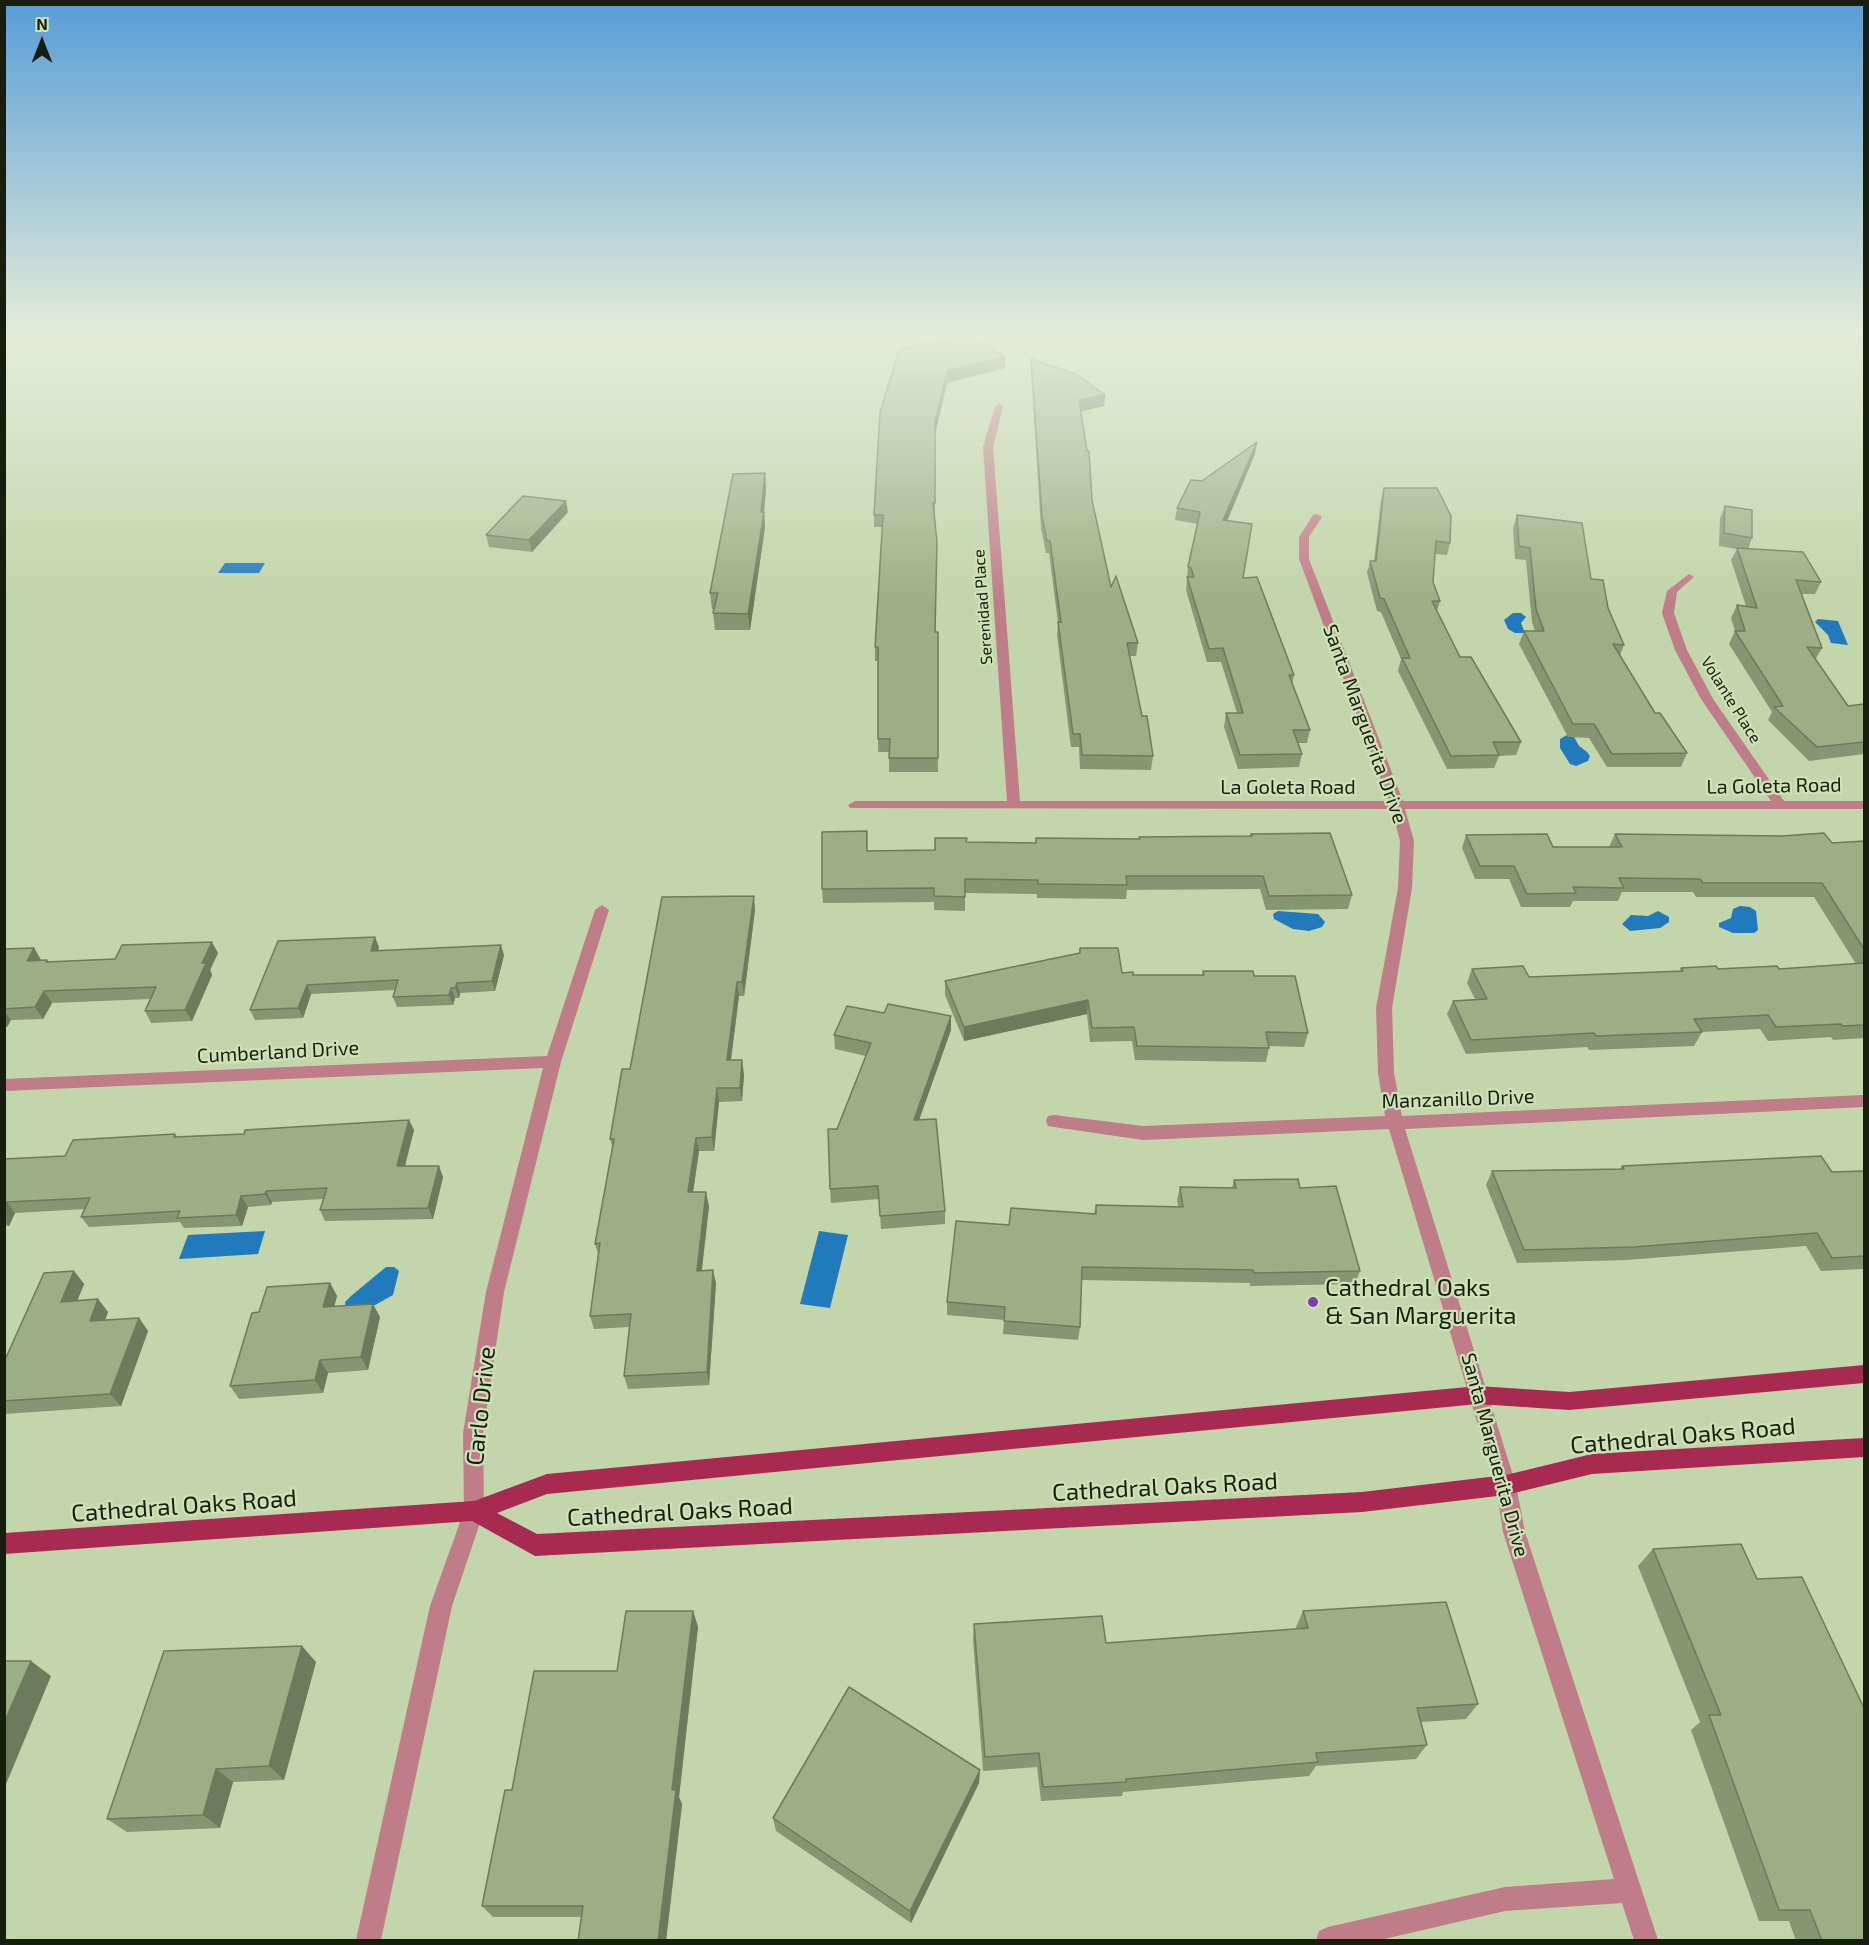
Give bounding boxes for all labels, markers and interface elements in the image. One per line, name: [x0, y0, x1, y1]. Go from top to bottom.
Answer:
north arrow: [12, 12, 72, 72]
text: N: [36, 14, 48, 33]
street label: Serenidad Place: [969, 549, 997, 665]
street label: Santa Marguerita Drive: [1318, 621, 1412, 827]
street label: Volante Place: [1697, 653, 1765, 747]
street label: La Goleta Road: [1706, 773, 1842, 799]
street label: La Goleta Road: [1220, 775, 1356, 799]
street label: Cumberland Drive: [196, 1036, 360, 1068]
street label: Manzanillo Drive: [1381, 1084, 1535, 1114]
place label: Cathedral Oaks & San Marguerita: [1325, 1274, 1516, 1330]
marker: Cathedral Oaks & San Marguerita: [1306, 1295, 1320, 1309]
street label: Carlo Drive: [460, 1345, 502, 1467]
street label: Santa Marguerita Drive: [1456, 1350, 1534, 1560]
street label: Cathedral Oaks Road: [1569, 1412, 1797, 1460]
street label: Cathedral Oaks Road: [1051, 1467, 1279, 1507]
street label: Cathedral Oaks Road: [70, 1484, 298, 1528]
street label: Cathedral Oaks Road: [566, 1492, 794, 1532]

